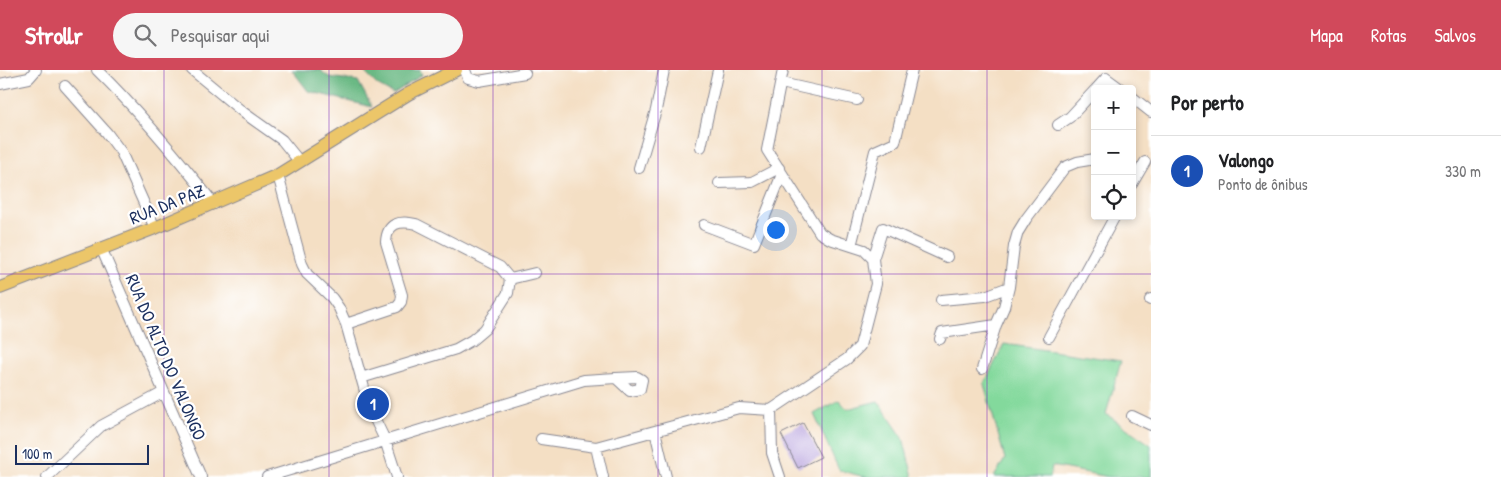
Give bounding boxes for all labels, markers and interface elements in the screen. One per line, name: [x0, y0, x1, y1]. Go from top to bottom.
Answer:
search box: [113, 13, 463, 58]
text: Strollr: [25, 19, 83, 51]
icon: search: [131, 21, 159, 49]
text: Pesquisar aqui: [171, 22, 270, 48]
text: Mapa: [1310, 23, 1343, 48]
text: Rotas: [1371, 23, 1407, 48]
text: Salvos: [1435, 23, 1476, 48]
map controls: [1091, 85, 1136, 220]
button: +: [1091, 85, 1136, 130]
text: Por perto: [1171, 88, 1244, 117]
button: −: [1091, 130, 1136, 175]
text: Valongo: [1218, 147, 1274, 173]
text: 1: [1184, 160, 1190, 182]
text: 330 m: [1445, 160, 1481, 182]
text: Ponto de ônibus: [1218, 173, 1308, 195]
button: locate: [1091, 175, 1136, 220]
street label: RUA DA PAZ: [126, 178, 208, 230]
your location: [763, 217, 789, 243]
street label: RUA DO ALTO DO VALONGO: [120, 270, 212, 444]
pin: 1: [357, 385, 389, 423]
scale bar: [15, 442, 149, 465]
text: 100 m: [22, 444, 52, 463]

